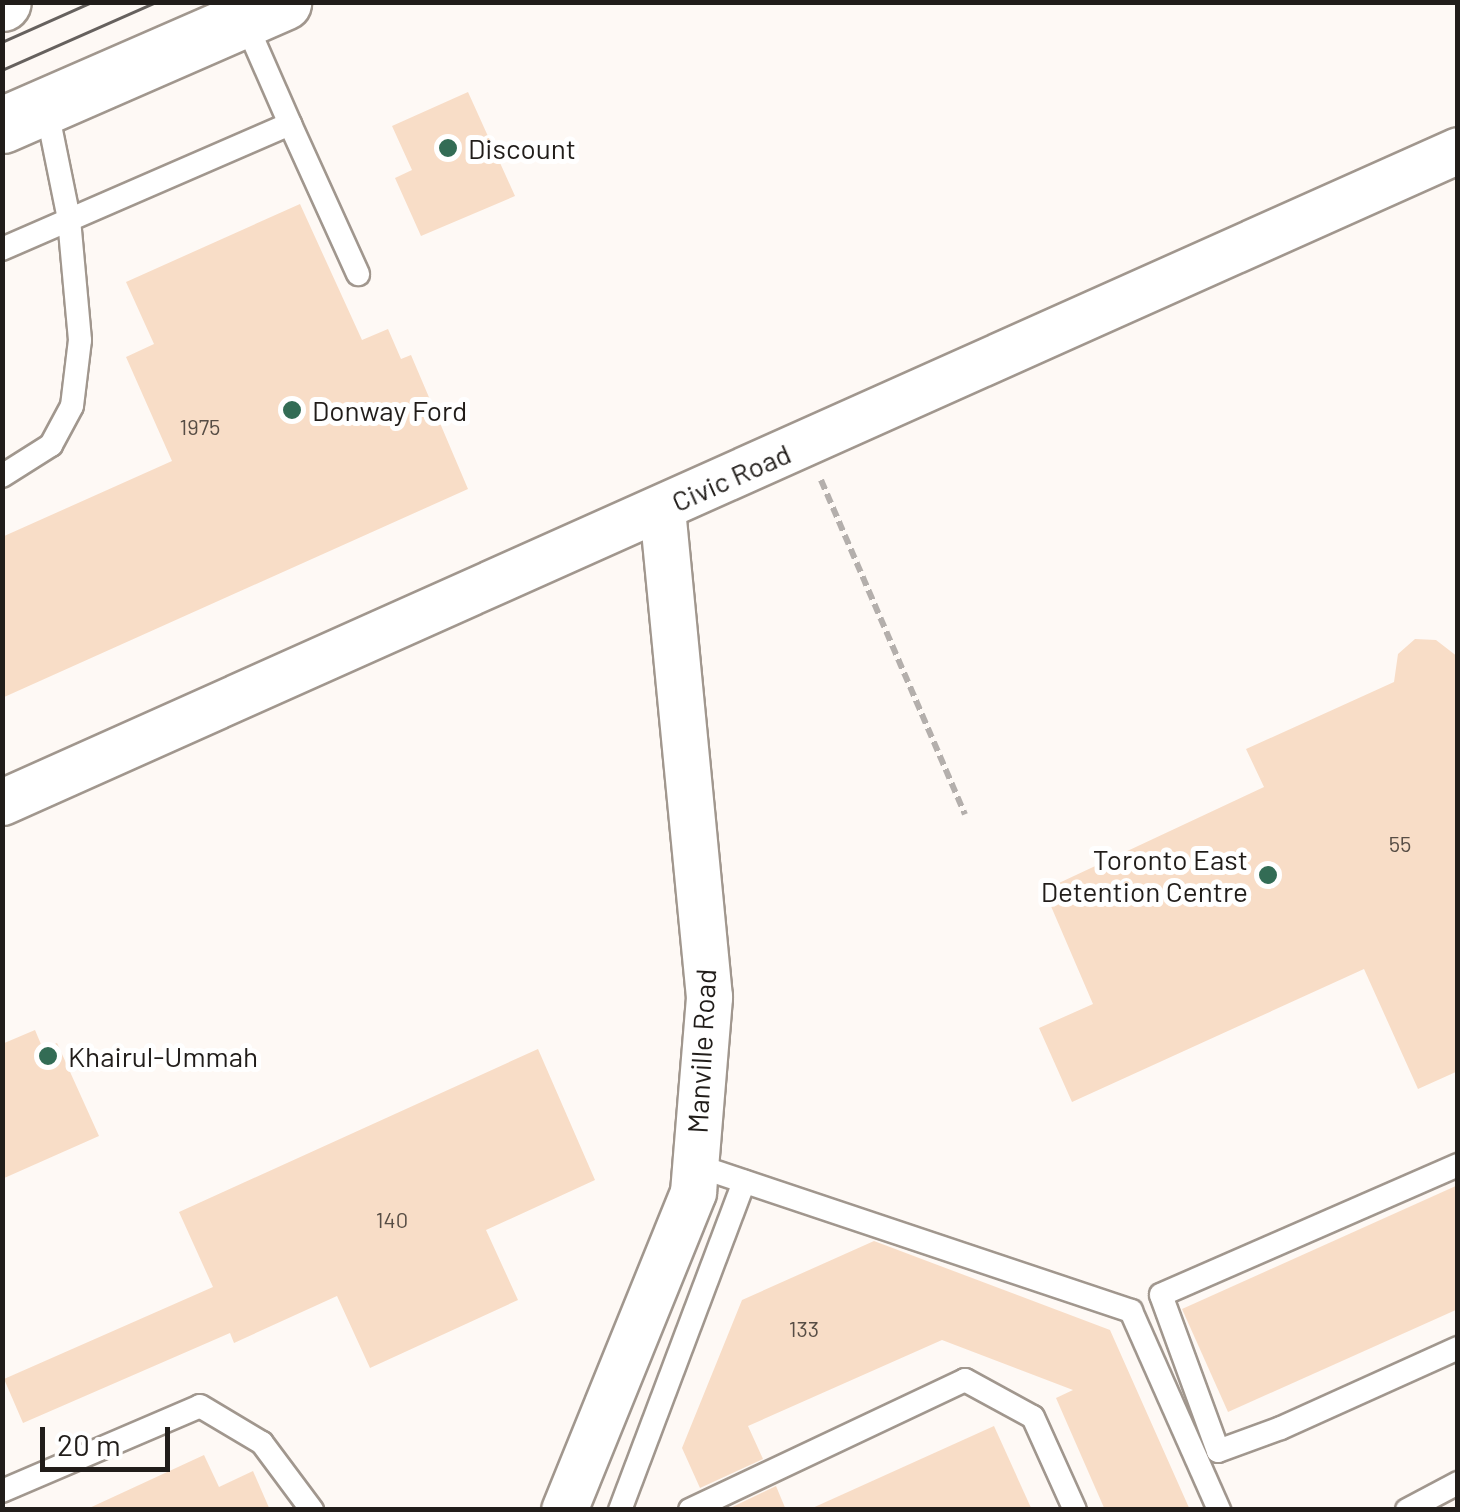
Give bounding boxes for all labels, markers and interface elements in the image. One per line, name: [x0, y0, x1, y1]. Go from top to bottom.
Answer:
place label: Discount: [468, 131, 576, 165]
marker: Discount: [437, 137, 459, 159]
place label: Donway Ford: [312, 393, 467, 427]
marker: Donway Ford: [281, 399, 303, 421]
house number: 1975: [180, 414, 220, 440]
street label: Civic Road: [666, 436, 796, 518]
house number: 55: [1389, 831, 1411, 857]
place label: Toronto East Detention Centre: [1041, 842, 1248, 908]
marker: Toronto East Detention Centre: [1257, 864, 1279, 886]
street label: Manville Road: [680, 968, 722, 1134]
place label: Khairul-Ummah: [68, 1039, 258, 1073]
marker: Khairul-Ummah: [37, 1045, 59, 1067]
house number: 140: [376, 1207, 408, 1233]
house number: 133: [789, 1316, 819, 1342]
scale bar: [45, 1407, 175, 1469]
text: 20 m: [57, 1426, 121, 1462]

